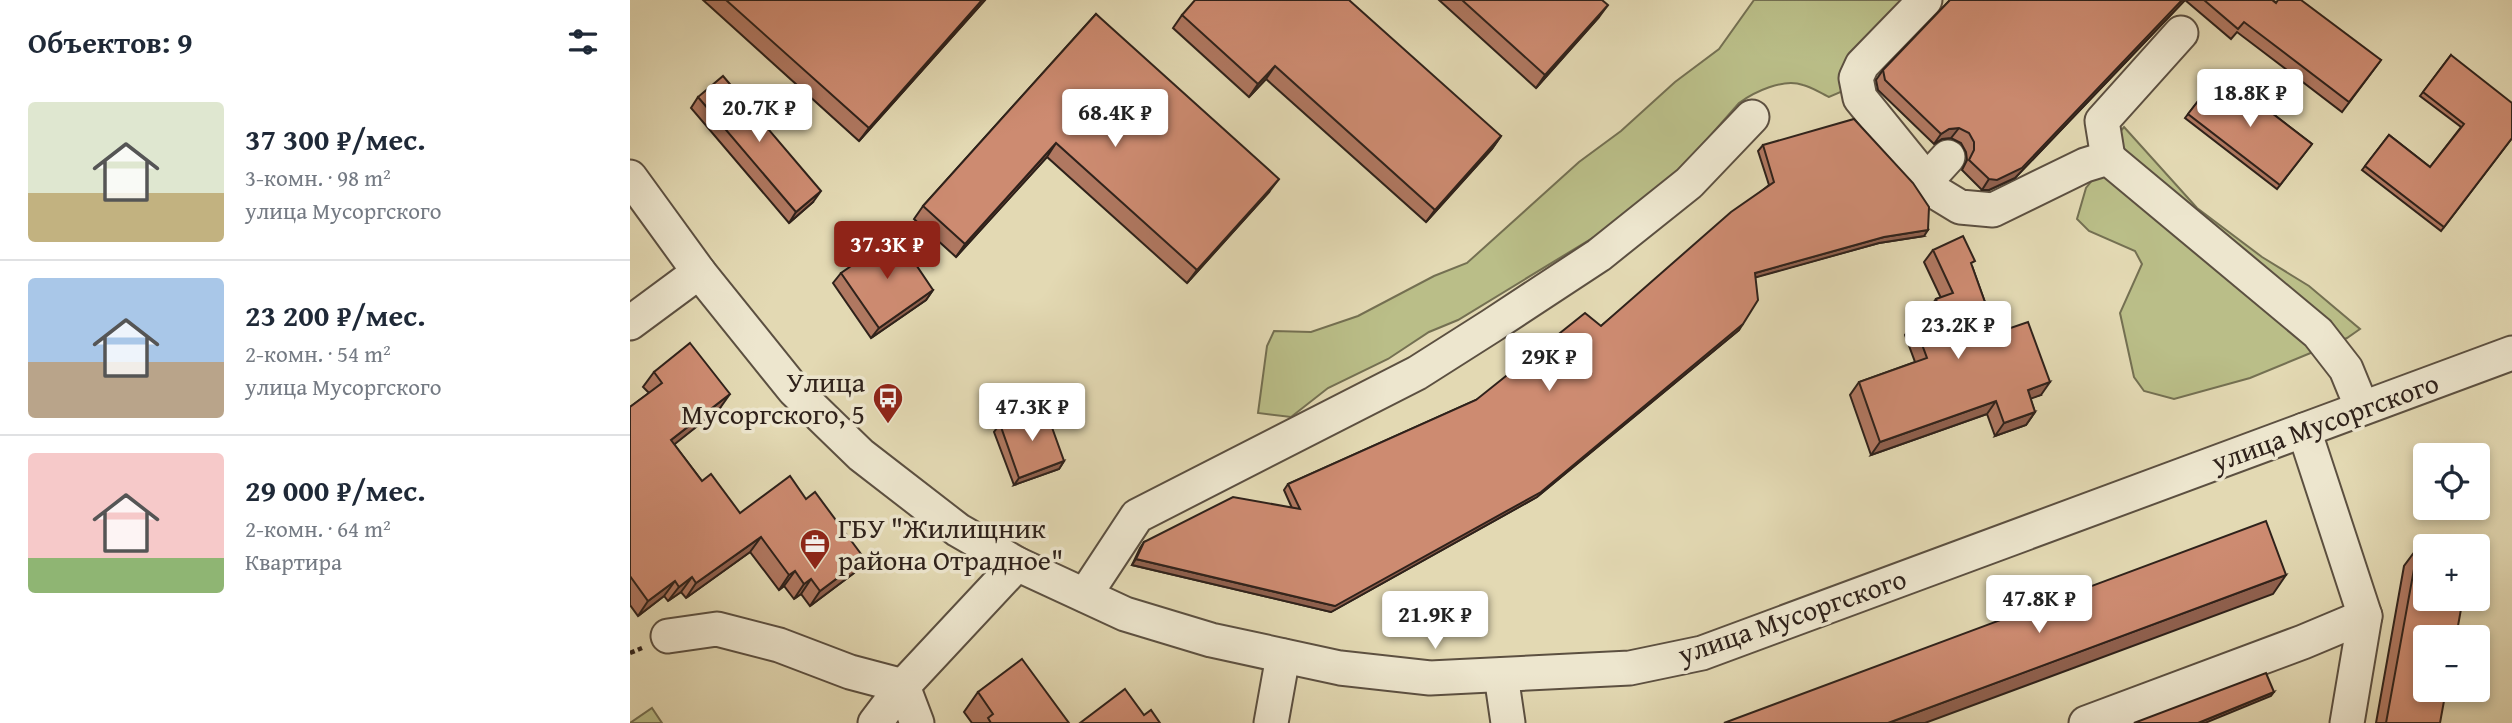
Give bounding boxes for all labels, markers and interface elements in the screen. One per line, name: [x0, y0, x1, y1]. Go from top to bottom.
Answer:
text: Объектов: 9: [28, 20, 192, 64]
icon: filters: [564, 23, 602, 61]
pin: 18.8K ₽: [2185, 69, 2315, 129]
text: 18.8K ₽: [2213, 75, 2287, 108]
pin: 20.7K ₽: [694, 85, 824, 144]
text: 20.7K ₽: [722, 90, 796, 123]
pin: 68.4K ₽: [1050, 90, 1180, 149]
text: 68.4K ₽: [1078, 95, 1152, 128]
text: 37 300 ₽/мес.: [245, 117, 426, 161]
icon: home: [84, 130, 168, 214]
text: 3-комн. · 98 m²: [245, 161, 391, 194]
text: улица Мусоргского: [245, 194, 441, 227]
pin: 37.3K ₽: [822, 222, 952, 281]
text: 37.3K ₽: [850, 227, 924, 260]
text: 23 200 ₽/мес.: [245, 293, 426, 337]
pin: 23.2K ₽: [1893, 302, 2023, 361]
icon: home: [84, 306, 168, 390]
text: 23.2K ₽: [1921, 307, 1995, 340]
pin: 29K ₽: [1500, 334, 1598, 393]
text: 2-комн. · 54 m²: [245, 337, 391, 370]
text: 29K ₽: [1521, 339, 1577, 372]
place label: Улица Мусоргского, 5: [681, 361, 866, 434]
street label: улица Мусоргского: [2205, 361, 2444, 482]
text: улица Мусоргского: [245, 370, 441, 403]
bus stop icon: Улица Мусоргского, 5: [871, 381, 905, 425]
pin: 47.3K ₽: [967, 384, 1097, 443]
text: 47.3K ₽: [995, 389, 1069, 422]
map controls: [2413, 443, 2490, 702]
button: locate: [2413, 443, 2490, 520]
text: 29 000 ₽/мес.: [245, 468, 426, 512]
icon: home: [84, 481, 168, 565]
place label: ГБУ "Жилищник района Отрадное": [838, 507, 1063, 580]
text: 2-комн. · 64 m²: [245, 512, 391, 545]
office icon: ГБУ "Жилищник района Отрадное": [798, 527, 832, 571]
button: +: [2413, 534, 2490, 611]
text: Квартира: [245, 545, 342, 578]
street label: улица Мусоргского: [1671, 557, 1912, 674]
pin: 47.8K ₽: [1974, 576, 2104, 635]
text: 47.8K ₽: [2002, 581, 2076, 614]
pin: 21.9K ₽: [1370, 592, 1500, 651]
text: 21.9K ₽: [1398, 597, 1472, 630]
button: −: [2413, 625, 2490, 702]

